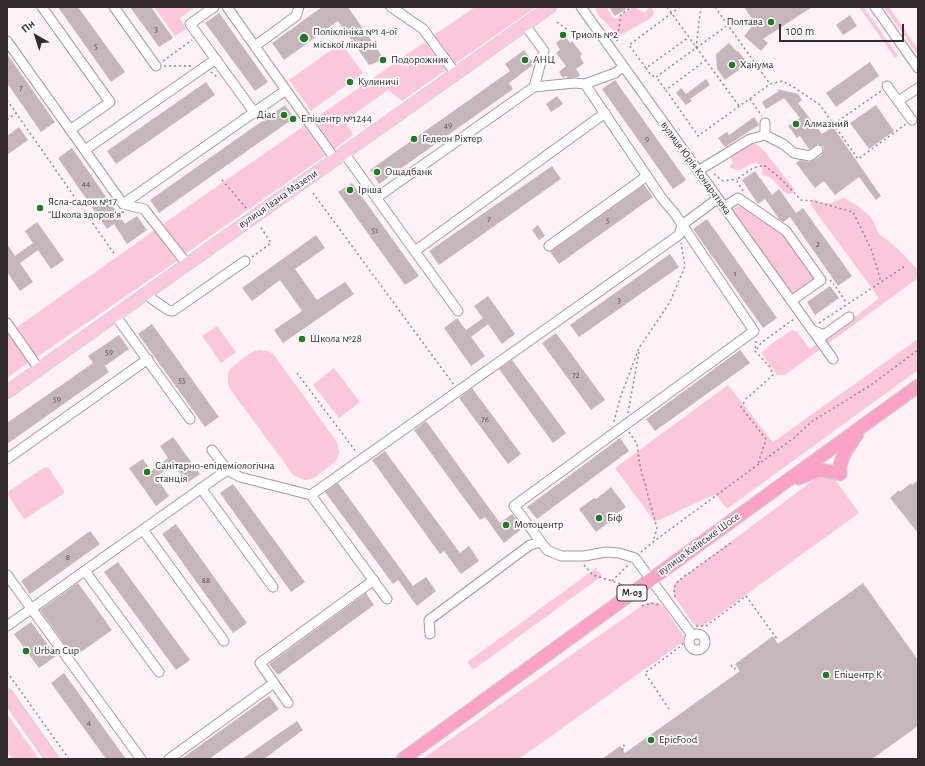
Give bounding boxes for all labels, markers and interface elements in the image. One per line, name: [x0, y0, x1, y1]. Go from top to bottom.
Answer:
place label: Полтава: [727, 15, 763, 29]
north arrow: [16, 16, 56, 56]
scale bar: [781, 16, 906, 42]
marker: Полтава: [766, 17, 776, 27]
text: Пн: [19, 18, 37, 35]
house number: 3: [154, 24, 158, 34]
place label: Поліклініка №1 4-ої міської лікарні: [313, 25, 397, 51]
text: 100 m: [786, 25, 814, 37]
place label: Триоль №2: [571, 28, 618, 42]
marker: Триоль №2: [558, 30, 568, 40]
marker: Поліклініка №1 4-ої міської лікарні: [298, 32, 310, 44]
house number: 5: [94, 41, 98, 51]
place label: Подорожник: [391, 53, 449, 67]
place label: АНЦ: [533, 53, 555, 67]
marker: Подорожник: [378, 55, 388, 65]
marker: АНЦ: [520, 55, 530, 65]
place label: Ханума: [740, 58, 774, 72]
marker: Ханума: [727, 60, 737, 70]
place label: Кулиничі: [358, 75, 399, 89]
marker: Кулиничі: [345, 77, 355, 87]
house number: 7: [19, 83, 23, 93]
place label: Діас: [257, 108, 276, 122]
marker: Діас: [279, 110, 289, 120]
place label: Епіцентр №1244: [301, 112, 372, 126]
marker: Епіцентр №1244: [288, 114, 298, 124]
place label: Алмазний: [804, 117, 849, 131]
street label: вулиця Юрія Кондратюка: [658, 119, 734, 217]
marker: Алмазний: [791, 119, 801, 129]
house number: 49: [444, 120, 452, 130]
place label: Гедеон Ріхтер: [422, 132, 482, 146]
marker: Гедеон Ріхтер: [409, 134, 419, 144]
house number: 9: [645, 134, 649, 144]
place label: Ощадбанк: [385, 165, 432, 179]
street label: вулиця Івана Мазепи: [236, 167, 320, 231]
marker: Ощадбанк: [372, 167, 382, 177]
house number: 44: [82, 178, 90, 188]
place label: Іріша: [358, 183, 382, 197]
marker: Іріша: [345, 185, 355, 195]
place label: Ясла-садок №17 "Школа здоров'я": [48, 195, 124, 221]
marker: Ясла-садок №17 "Школа здоров'я": [35, 203, 45, 213]
house number: 7: [487, 214, 491, 224]
house number: 5: [606, 215, 610, 225]
house number: 51: [372, 225, 378, 235]
house number: 2: [816, 239, 820, 249]
house number: 1: [733, 268, 737, 278]
house number: 3: [617, 295, 621, 305]
place label: Школа №28: [310, 332, 362, 346]
marker: Школа №28: [297, 334, 307, 344]
house number: 59: [105, 347, 113, 357]
house number: 72: [572, 370, 580, 380]
house number: 55: [178, 375, 186, 385]
house number: 59: [53, 394, 61, 404]
house number: 76: [481, 414, 489, 424]
place label: Санітарно-епідеміологічна станція: [155, 459, 275, 485]
marker: Санітарно-епідеміологічна станція: [142, 467, 152, 477]
street label: вулиця Київське Шосе: [655, 510, 743, 578]
place label: Біф: [607, 511, 622, 525]
marker: Біф: [594, 513, 604, 523]
place label: Мотоцентр: [514, 518, 563, 532]
marker: Мотоцентр: [501, 520, 511, 530]
house number: 8: [66, 552, 70, 562]
house number: 88: [202, 575, 210, 585]
road number: М-03: [617, 585, 647, 601]
place label: Urban Cup: [34, 644, 79, 658]
marker: Urban Cup: [21, 646, 31, 656]
place label: Епіцентр К: [834, 668, 882, 682]
marker: Епіцентр К: [821, 670, 831, 680]
house number: 4: [87, 717, 91, 727]
place label: EpicFood: [659, 733, 697, 747]
marker: EpicFood: [646, 735, 656, 745]

